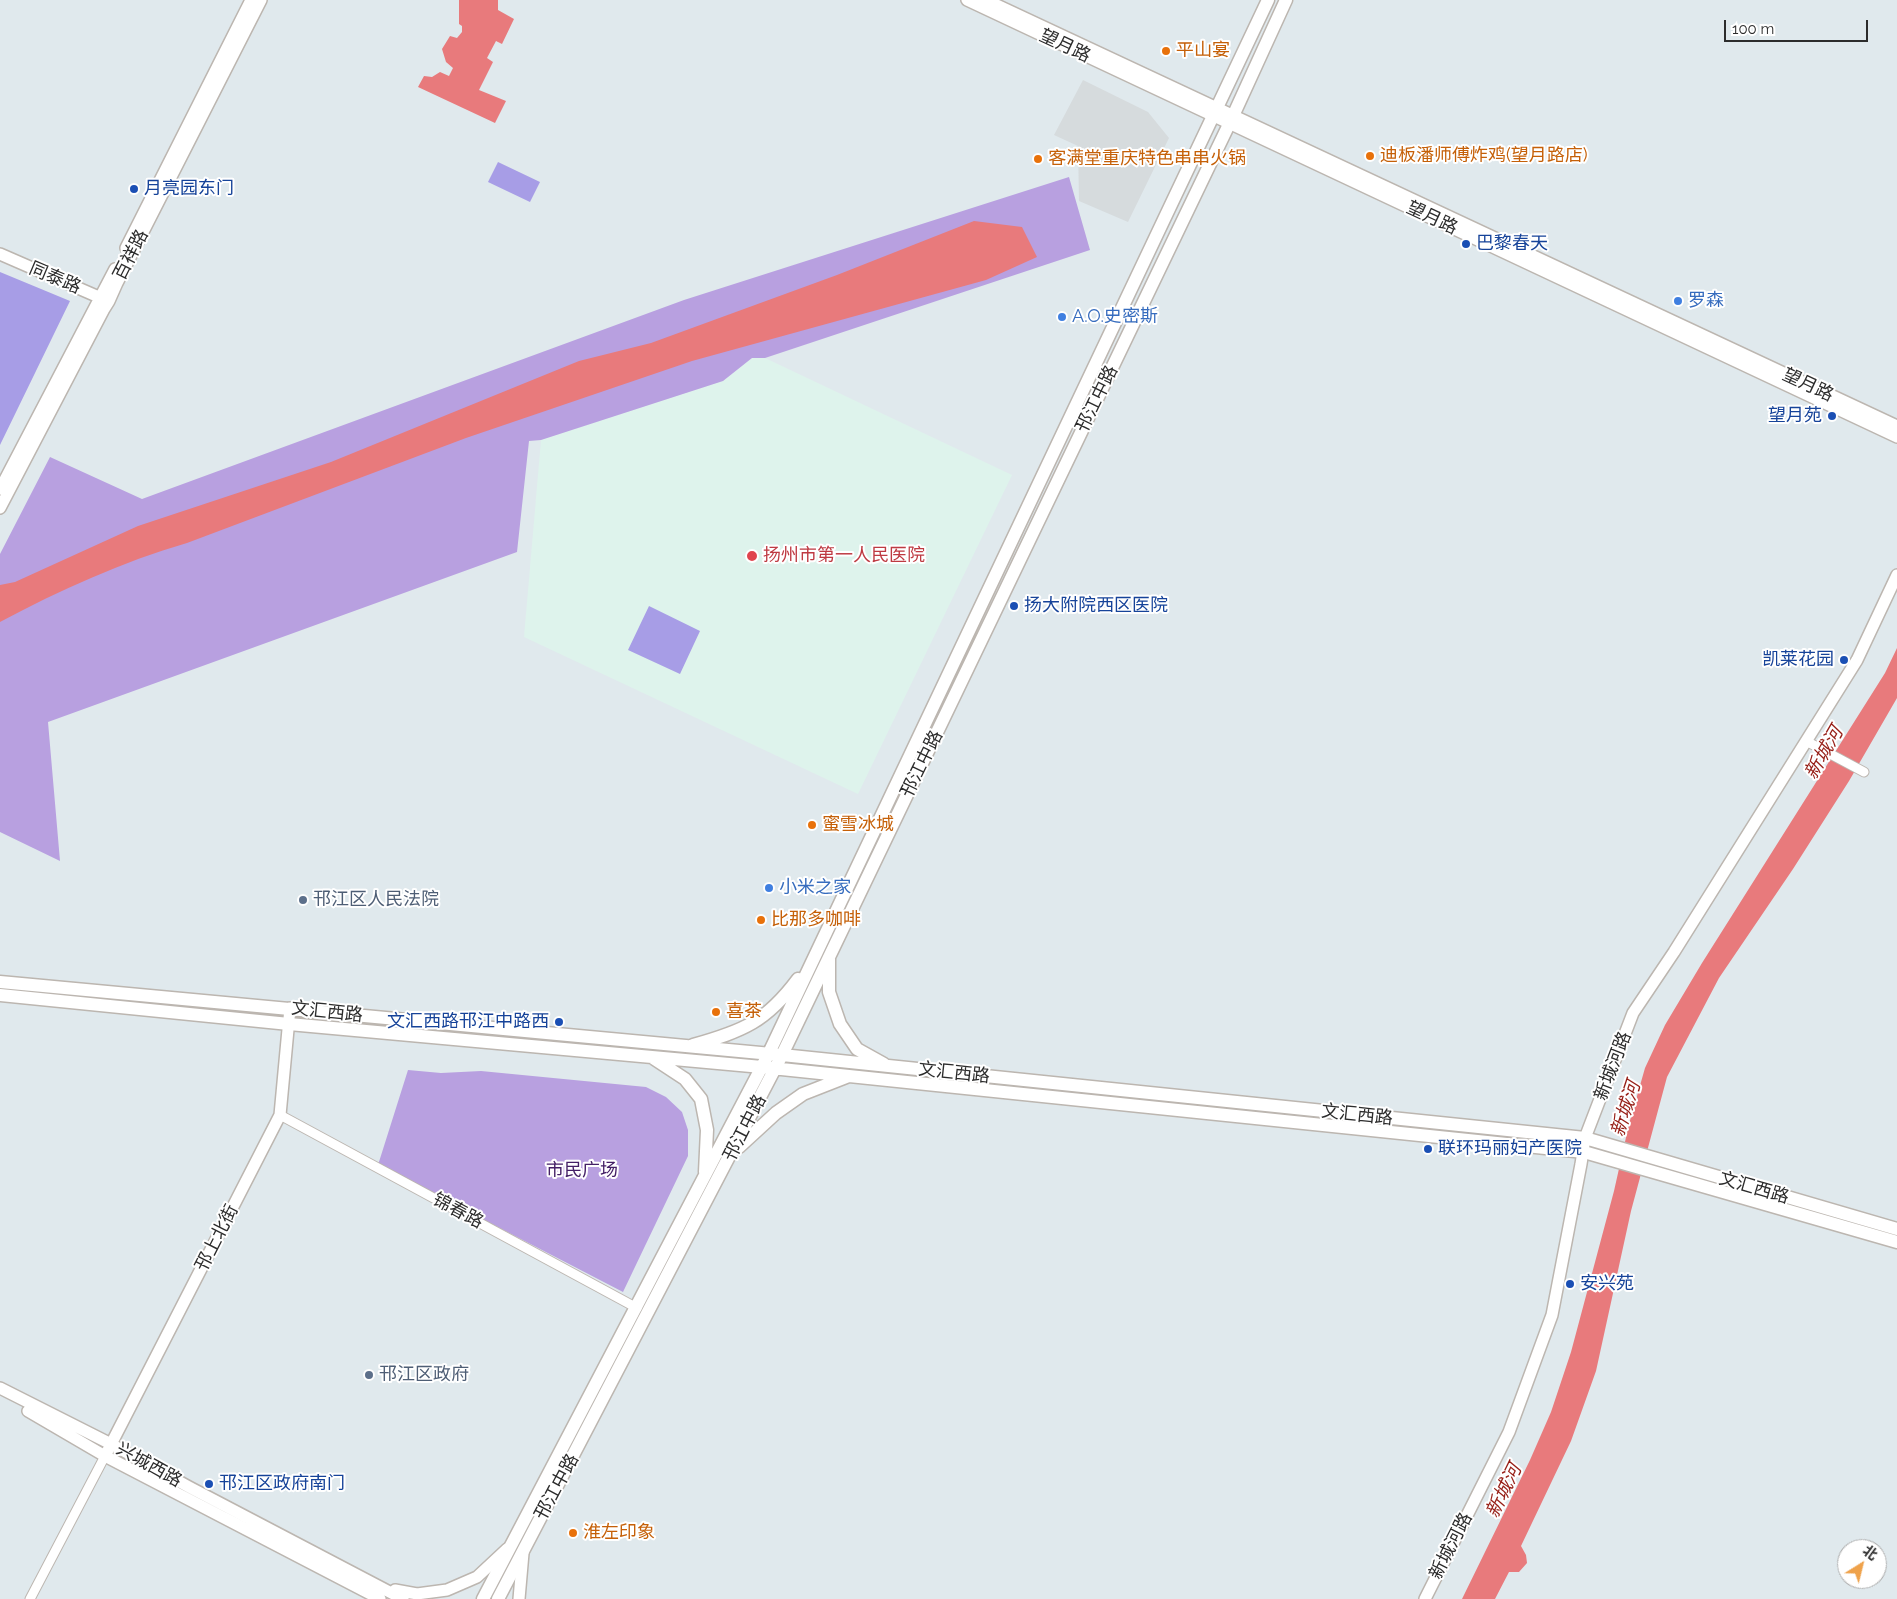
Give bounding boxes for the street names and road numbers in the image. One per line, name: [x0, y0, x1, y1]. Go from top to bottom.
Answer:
street label: 望月路: [1036, 25, 1094, 67]
street label: 望月路: [1403, 197, 1461, 239]
street label: 百祥路: [109, 226, 153, 284]
street label: 同泰路: [26, 258, 84, 298]
street label: 邗江中路: [1072, 362, 1122, 436]
street label: 望月路: [1779, 364, 1837, 406]
street label: 邗江中路: [897, 727, 947, 801]
street label: 文汇西路: [290, 997, 364, 1027]
street label: 新城河路: [1590, 1029, 1636, 1103]
street label: 文汇西路: [917, 1058, 991, 1088]
street label: 邗江中路: [719, 1091, 771, 1165]
street label: 文汇西路: [1320, 1100, 1394, 1130]
street label: 文汇西路: [1716, 1168, 1792, 1208]
street label: 锦春路: [429, 1189, 487, 1233]
street label: 邗上北街: [191, 1201, 243, 1275]
street label: 兴城西路: [112, 1438, 186, 1492]
street label: 邗江中路: [531, 1450, 583, 1524]
street label: 新城河路: [1425, 1509, 1477, 1583]

